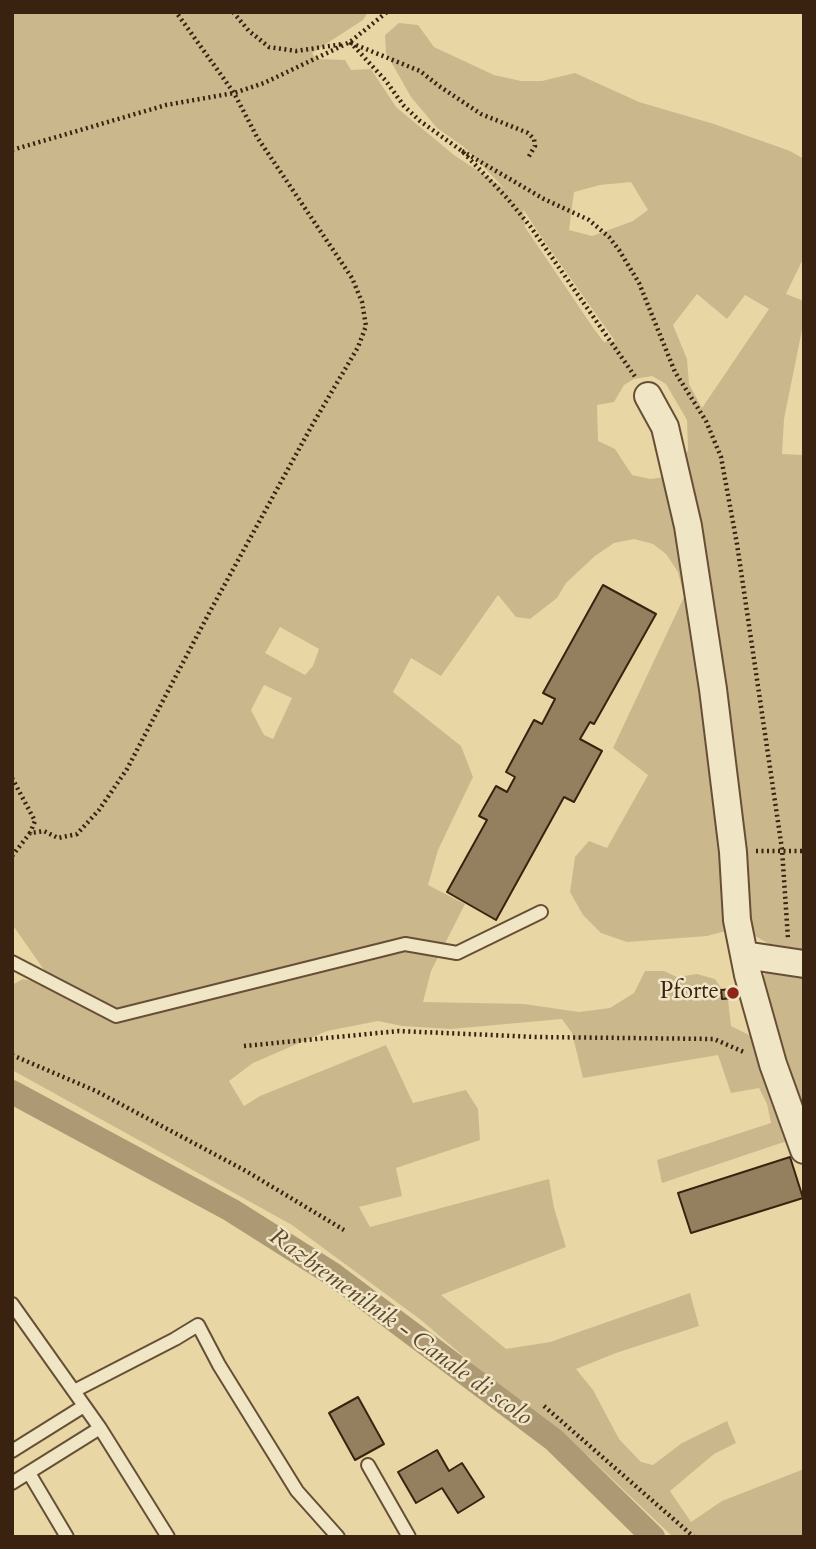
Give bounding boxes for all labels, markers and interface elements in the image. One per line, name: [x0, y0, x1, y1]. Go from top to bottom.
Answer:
place label: Pforte: [660, 979, 719, 1007]
marker: Pforte: [725, 985, 741, 1001]
water label: Razbremenilnik - Canale di scolo: [263, 1223, 537, 1433]

